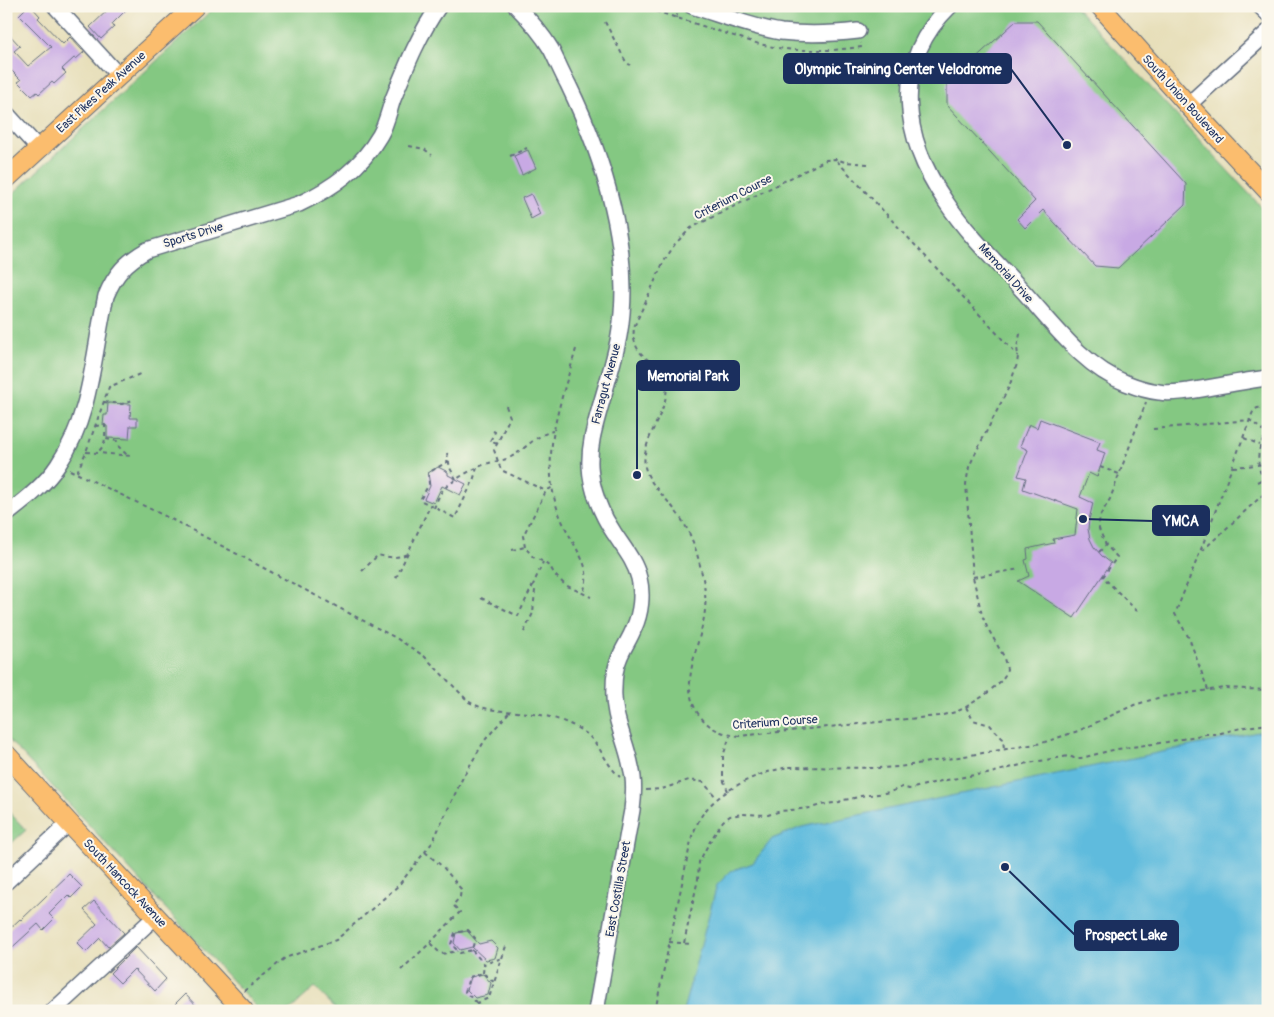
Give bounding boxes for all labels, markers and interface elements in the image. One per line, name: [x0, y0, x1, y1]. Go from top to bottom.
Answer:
street label: East Pikes Peak Avenue: [54, 48, 149, 136]
street label: South Union Boulevard: [1139, 52, 1226, 147]
callout: Olympic Training Center Velodrome: [784, 54, 1011, 83]
text: Olympic Training Center Velodrome: [794, 61, 1003, 78]
street label: Criterium Course: [692, 171, 775, 224]
street label: Sports Drive: [161, 219, 225, 252]
street label: Memorial Drive: [975, 241, 1036, 306]
street label: Farragut Avenue: [589, 342, 624, 426]
callout: Memorial Park: [637, 361, 739, 390]
text: Memorial Park: [647, 368, 729, 385]
callout: YMCA: [1153, 506, 1209, 535]
text: YMCA: [1162, 513, 1199, 530]
street label: Criterium Course: [732, 712, 818, 733]
street label: South Hancock Avenue: [80, 836, 169, 931]
street label: East Costilla Street: [603, 840, 634, 938]
callout: Prospect Lake: [1075, 921, 1178, 950]
text: Prospect Lake: [1085, 927, 1168, 944]

